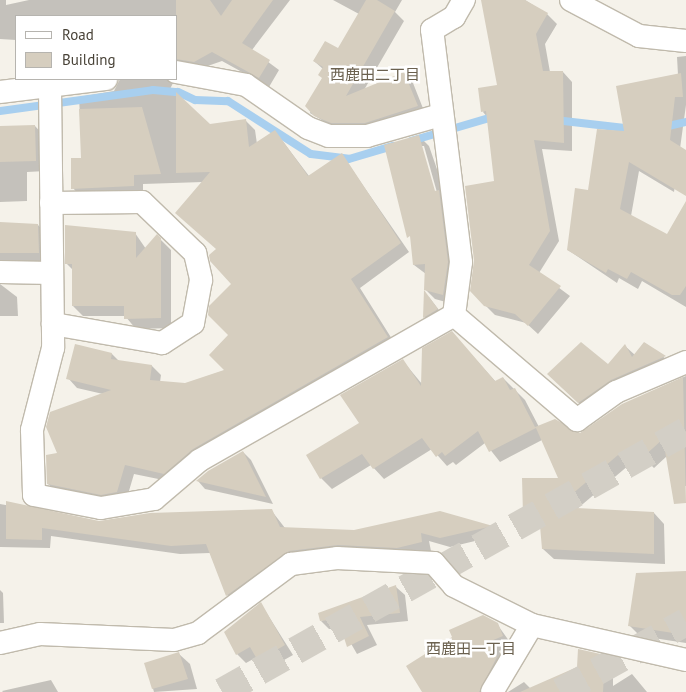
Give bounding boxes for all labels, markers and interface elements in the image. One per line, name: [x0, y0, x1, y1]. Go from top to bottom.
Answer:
legend: [15, 15, 178, 80]
text: Road: [62, 25, 94, 44]
text: Building: [62, 50, 116, 69]
district label: 西鹿田二丁目: [330, 66, 420, 84]
district label: 西鹿田一丁目: [426, 640, 516, 658]

